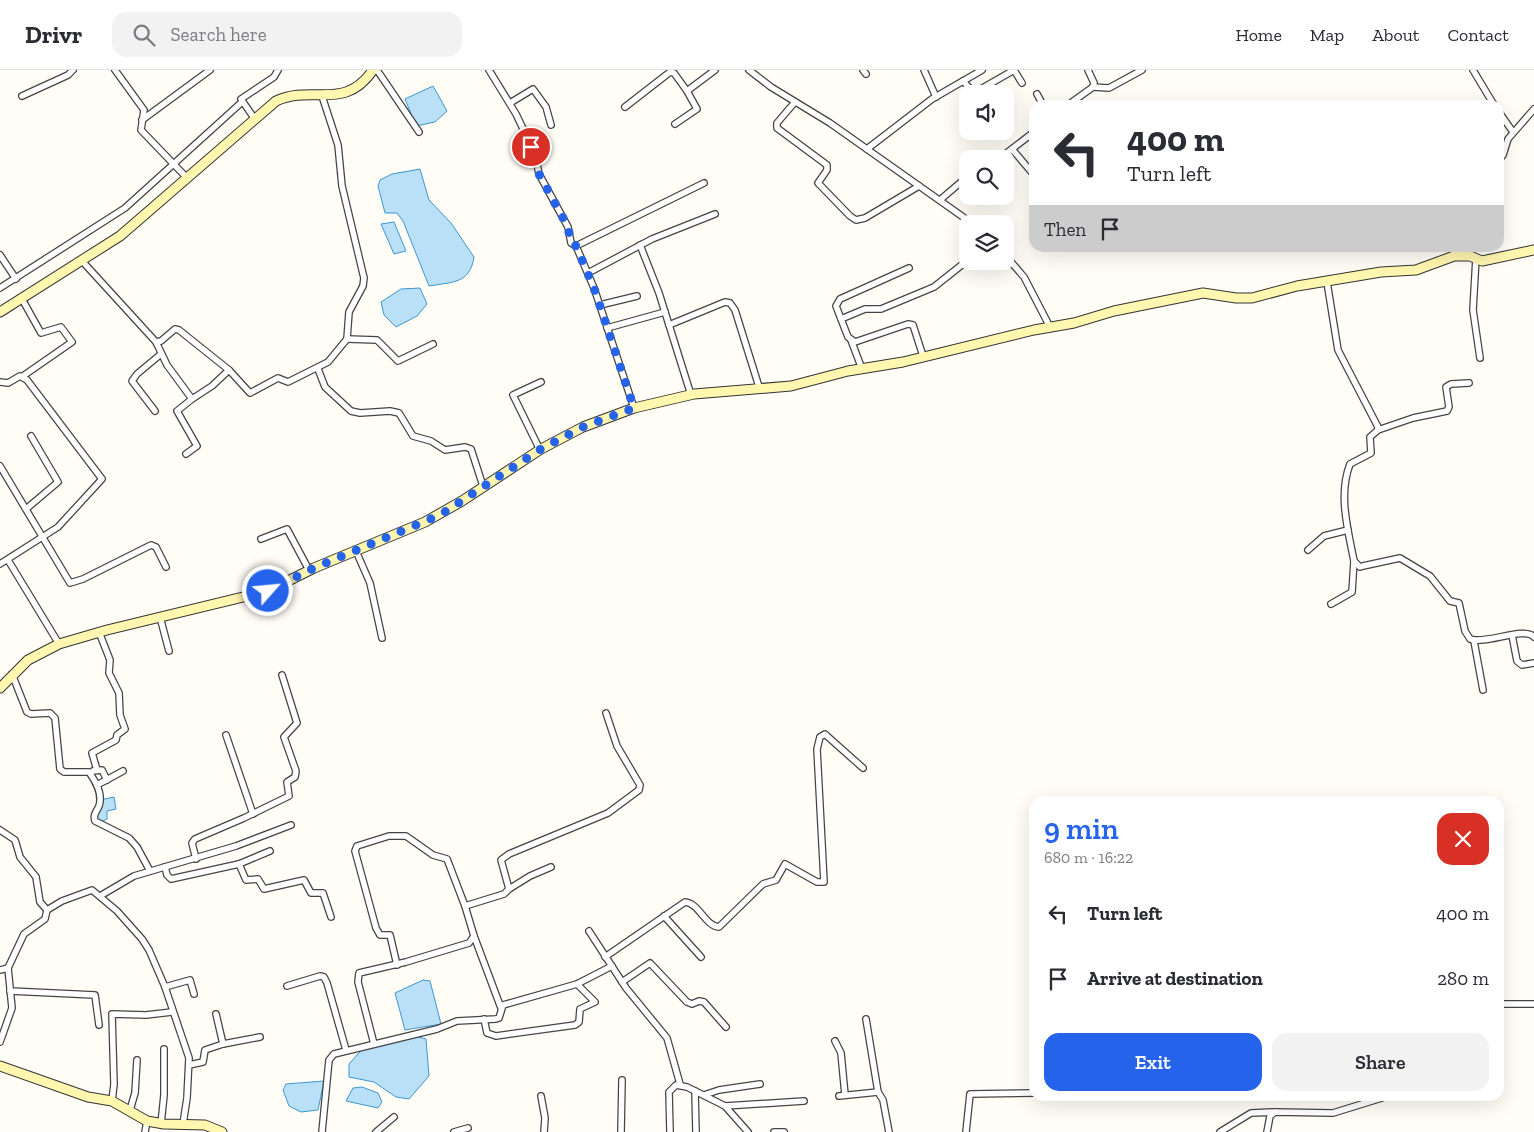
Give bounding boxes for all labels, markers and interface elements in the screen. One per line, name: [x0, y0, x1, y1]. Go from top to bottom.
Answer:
search box: [112, 12, 462, 57]
text: Drivr: [25, 20, 82, 49]
icon: search: [130, 21, 158, 49]
text: Search here: [170, 23, 267, 46]
text: Home: [1235, 24, 1282, 46]
text: Map: [1310, 24, 1344, 46]
text: About: [1372, 24, 1419, 46]
text: Contact: [1447, 24, 1509, 46]
map controls: [959, 85, 1014, 270]
button: sound: [959, 85, 1014, 140]
text: 400 m: [1127, 118, 1224, 160]
icon: left: [1044, 120, 1109, 185]
pin: [510, 126, 552, 168]
icon: arrive: [517, 133, 545, 161]
button: search: [959, 150, 1014, 205]
text: Turn left: [1127, 160, 1211, 187]
button: layers: [959, 215, 1014, 270]
icon: arrive: [1096, 215, 1124, 243]
text: Then: [1044, 218, 1086, 241]
position arrow: [241, 564, 293, 616]
text: 9 min: [1044, 811, 1119, 847]
button: close: [1437, 813, 1489, 865]
text: 680 m · 16:22: [1044, 848, 1133, 867]
icon: left: [1044, 900, 1072, 928]
text: Turn left: [1087, 902, 1162, 925]
text: 400 m: [1436, 902, 1489, 925]
icon: arrive: [1044, 965, 1072, 993]
text: Arrive at destination: [1087, 967, 1263, 990]
text: 280 m: [1437, 967, 1489, 990]
button: Exit: [1044, 1033, 1262, 1091]
button: Share: [1272, 1033, 1489, 1091]

